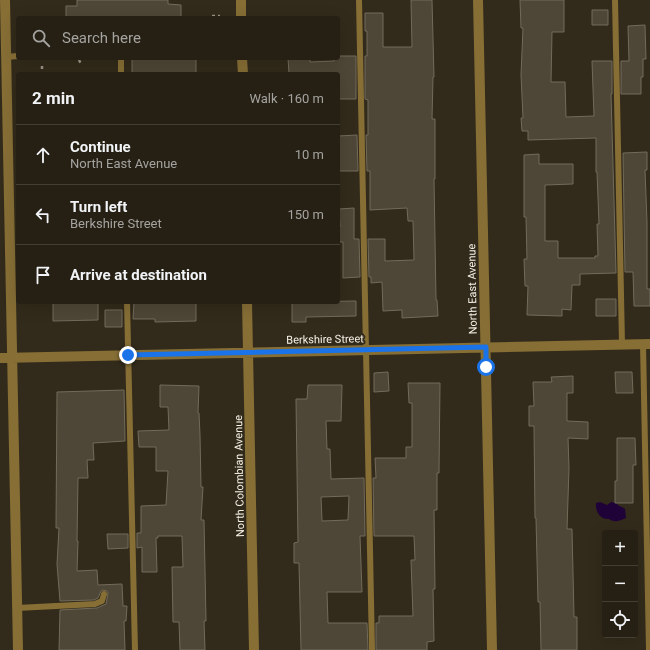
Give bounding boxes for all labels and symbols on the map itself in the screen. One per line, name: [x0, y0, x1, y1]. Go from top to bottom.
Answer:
street label: North East Avenue: [465, 243, 480, 334]
street label: Berkshire Street: [286, 332, 364, 347]
route end: [119, 346, 137, 364]
route start: [477, 358, 495, 376]
street label: North Colombian Avenue: [232, 415, 247, 537]

